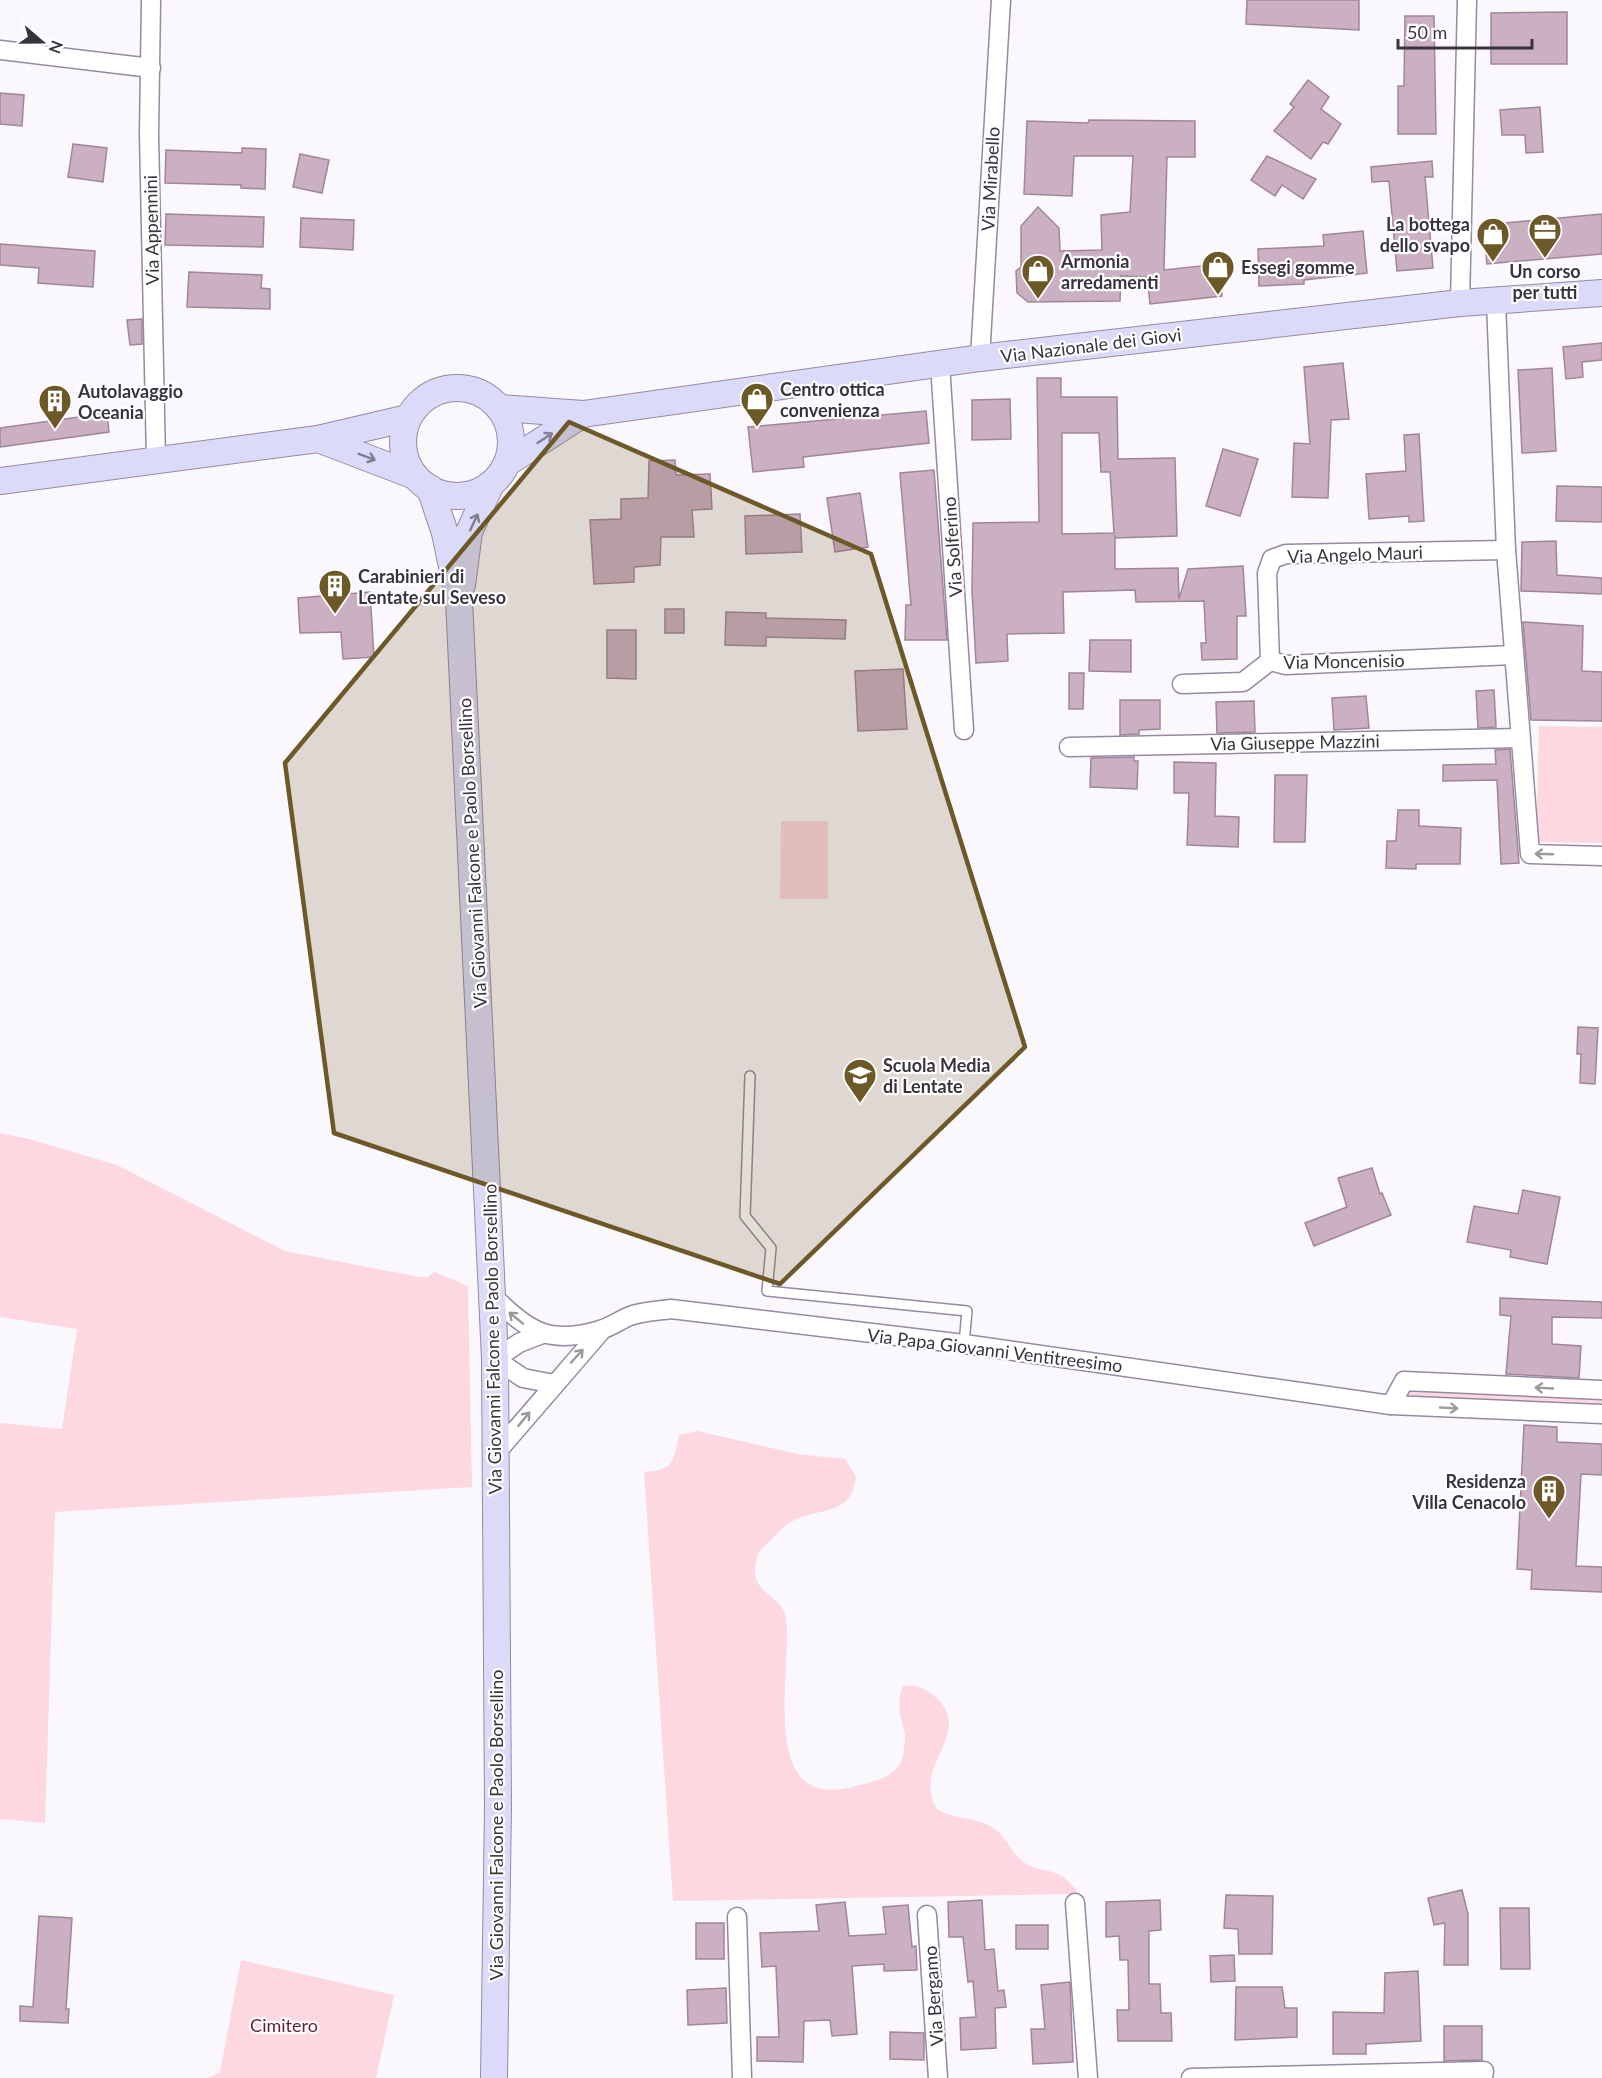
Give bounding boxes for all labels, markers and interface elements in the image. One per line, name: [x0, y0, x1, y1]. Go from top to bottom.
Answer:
north arrow: [12, 12, 72, 72]
scale bar: [1398, 12, 1532, 50]
text: 50 m: [1407, 21, 1447, 43]
text: N: [46, 38, 68, 56]
street label: Via Mirabello: [976, 126, 1004, 232]
street label: Via Appennini: [139, 175, 163, 285]
office icon: Un corso per tutti: [1527, 212, 1563, 259]
place label: La bottega dello svapo: [1380, 213, 1470, 256]
shop icon: La bottega dello svapo: [1475, 216, 1511, 263]
shop icon: Essegi gomme: [1200, 249, 1236, 296]
place label: Armonia arredamenti: [1060, 250, 1159, 293]
shop icon: Armonia arredamenti: [1020, 253, 1056, 300]
place label: Essegi gomme: [1241, 256, 1355, 278]
place label: Un corso per tutti: [1509, 260, 1581, 303]
street label: Via Nazionale dei Giovi: [999, 323, 1183, 367]
place label: Centro ottica convenienza: [780, 378, 885, 421]
place label: Autolavaggio Oceania: [77, 380, 183, 423]
shop icon: Centro ottica convenienza: [739, 381, 775, 428]
building icon: Autolavaggio Oceania: [37, 383, 73, 430]
one-way arrow: [536, 432, 553, 444]
one-way arrow: [357, 453, 375, 464]
street label: Via Solferino: [938, 496, 966, 598]
one-way arrow: [468, 514, 480, 532]
street label: Via Angelo Mauri: [1287, 541, 1423, 567]
place label: Carabinieri di Lentate sul Seveso: [358, 565, 506, 608]
building icon: Carabinieri di Lentate sul Seveso: [317, 568, 353, 615]
street label: Via Moncenisio: [1283, 649, 1405, 673]
street label: Via Giovanni Falcone e Paolo Borsellino: [453, 697, 491, 1009]
street label: Via Giuseppe Mazzini: [1210, 730, 1380, 754]
one-way arrow: [1534, 848, 1554, 860]
place label: Scuola Media di Lentate: [883, 1054, 990, 1097]
school or university icon: Scuola Media di Lentate: [842, 1057, 878, 1104]
street label: Via Giovanni Falcone e Paolo Borsellino: [478, 1183, 506, 1495]
one-way arrow: [508, 1311, 524, 1324]
street label: Via Papa Giovanni Ventitreesimo: [866, 1323, 1124, 1377]
one-way arrow: [570, 1349, 584, 1364]
one-way arrow: [1534, 1382, 1554, 1393]
one-way arrow: [1439, 1402, 1459, 1413]
one-way arrow: [517, 1411, 530, 1427]
place label: Residenza Villa Cenacolo: [1411, 1470, 1526, 1513]
building icon: Residenza Villa Cenacolo: [1531, 1473, 1567, 1520]
street label: Via Giovanni Falcone e Paolo Borsellino: [485, 1670, 507, 1980]
street label: Via Bergamo: [919, 1945, 947, 2047]
park label: Cimitero: [250, 2014, 318, 2036]

